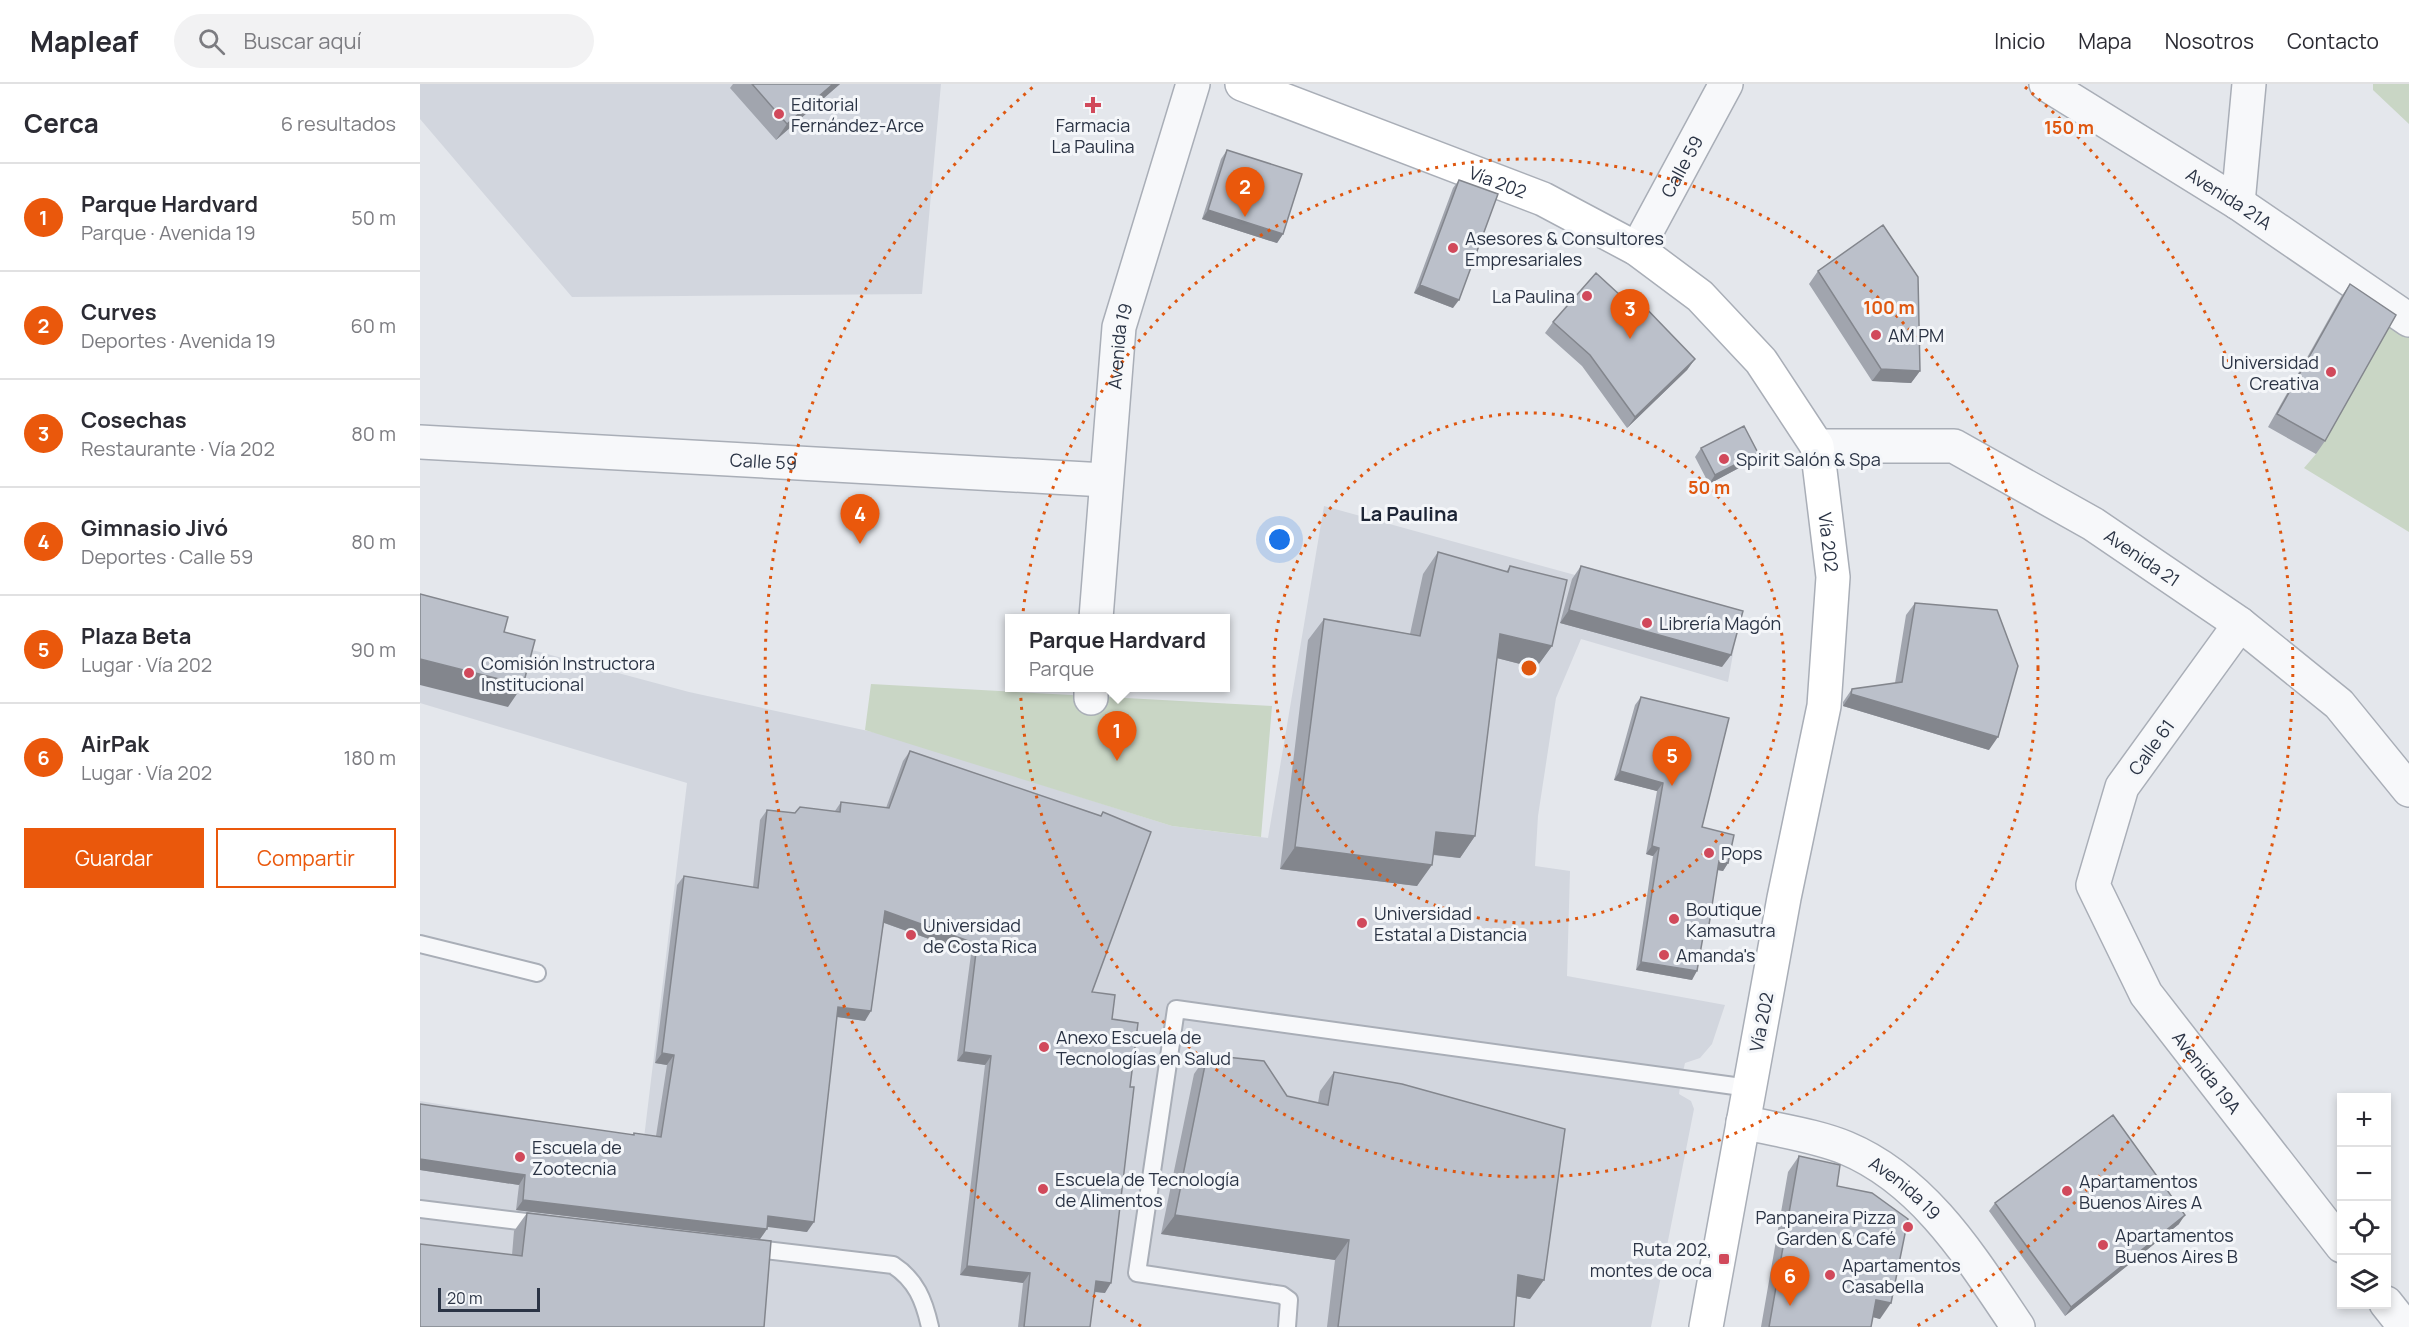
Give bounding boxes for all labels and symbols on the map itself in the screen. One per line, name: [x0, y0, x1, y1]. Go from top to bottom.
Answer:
place label: Editorial Fernández-Arce: [791, 92, 924, 137]
marker: Farmacia La Paulina: [1086, 98, 1100, 112]
marker: Editorial Fernández-Arce: [772, 107, 786, 121]
place label: Farmacia La Paulina: [1051, 113, 1135, 158]
text: 150 m: [2044, 115, 2094, 139]
street label: Calle 59: [1655, 131, 1708, 201]
street label: Vía 202: [1466, 160, 1530, 204]
street label: Avenida 21A: [2182, 162, 2277, 235]
pin: 2: [1226, 168, 1264, 217]
place label: Asesores & Consultores Empresariales: [1465, 226, 1664, 271]
marker: Asesores & Consultores Empresariales: [1446, 241, 1460, 255]
place label: La Paulina: [1492, 284, 1575, 308]
marker: La Paulina: [1580, 289, 1594, 303]
pin: 3: [1610, 290, 1650, 339]
text: 100 m: [1863, 295, 1915, 319]
street label: Avenida 19: [1102, 300, 1138, 390]
place label: AM PM: [1888, 323, 1944, 347]
marker: AM PM: [1869, 328, 1883, 342]
place label: Universidad Creativa: [2221, 350, 2319, 395]
marker: Universidad Creativa: [2324, 365, 2338, 379]
street label: Calle 59: [729, 447, 798, 475]
place label: Spirit Salón & Spa: [1736, 447, 1881, 471]
marker: Spirit Salón & Spa: [1717, 452, 1731, 466]
text: 50 m: [1688, 475, 1730, 499]
pin: 4: [840, 494, 880, 544]
district label: La Paulina: [1360, 500, 1458, 527]
street label: Vía 202: [1813, 511, 1844, 573]
street label: Avenida 21: [2100, 523, 2185, 592]
your location: [1265, 525, 1294, 554]
place label: Librería Magón: [1659, 611, 1781, 635]
marker: Librería Magón: [1640, 616, 1654, 630]
place label: Comisión Instructora Institucional: [481, 651, 655, 696]
centre of rings: [1519, 658, 1539, 678]
marker: Comisión Instructora Institucional: [462, 666, 476, 680]
pin: 1: [1098, 712, 1136, 761]
street label: Calle 61: [2123, 714, 2179, 780]
pin: 5: [1652, 736, 1692, 786]
place label: Pops: [1721, 841, 1762, 865]
marker: Pops: [1702, 846, 1716, 860]
place label: Boutique Kamasutra: [1686, 897, 1775, 942]
place label: Universidad Estatal a Distancia: [1374, 901, 1527, 946]
marker: Boutique Kamasutra: [1667, 912, 1681, 926]
place label: Universidad de Costa Rica: [923, 913, 1037, 958]
marker: Universidad Estatal a Distancia: [1355, 916, 1369, 930]
marker: Universidad de Costa Rica: [904, 928, 918, 942]
place label: Amanda's: [1676, 943, 1755, 967]
marker: Amanda's: [1657, 948, 1671, 962]
street label: Vía 202: [1744, 990, 1778, 1054]
place label: Anexo Escuela de Tecnologías en Salud: [1056, 1025, 1231, 1070]
street label: Avenida 19A: [2167, 1026, 2247, 1119]
marker: Anexo Escuela de Tecnologías en Salud: [1037, 1040, 1051, 1054]
place label: Escuela de Zootecnia: [532, 1135, 622, 1180]
marker: Escuela de Zootecnia: [513, 1150, 527, 1164]
street label: Avenida 19: [1865, 1150, 1946, 1225]
place label: Escuela de Tecnología de Alimentos: [1055, 1167, 1239, 1212]
place label: Apartamentos Buenos Aires A: [2079, 1169, 2203, 1214]
marker: Escuela de Tecnología de Alimentos: [1036, 1182, 1050, 1196]
marker: Apartamentos Buenos Aires A: [2060, 1184, 2074, 1198]
place label: Panpaneira Pizza Garden & Café: [1756, 1205, 1896, 1250]
marker: Panpaneira Pizza Garden & Café: [1901, 1220, 1915, 1234]
place label: Apartamentos Buenos Aires B: [2115, 1223, 2238, 1268]
place label: Ruta 202, montes de oca: [1590, 1237, 1712, 1282]
marker: Apartamentos Buenos Aires B: [2096, 1238, 2110, 1252]
marker: Ruta 202, montes de oca: [1717, 1252, 1731, 1266]
place label: Apartamentos Casabella: [1842, 1253, 1961, 1298]
pin: 6: [1770, 1256, 1810, 1306]
marker: Apartamentos Casabella: [1823, 1268, 1837, 1282]
scale bar: [438, 1285, 540, 1312]

